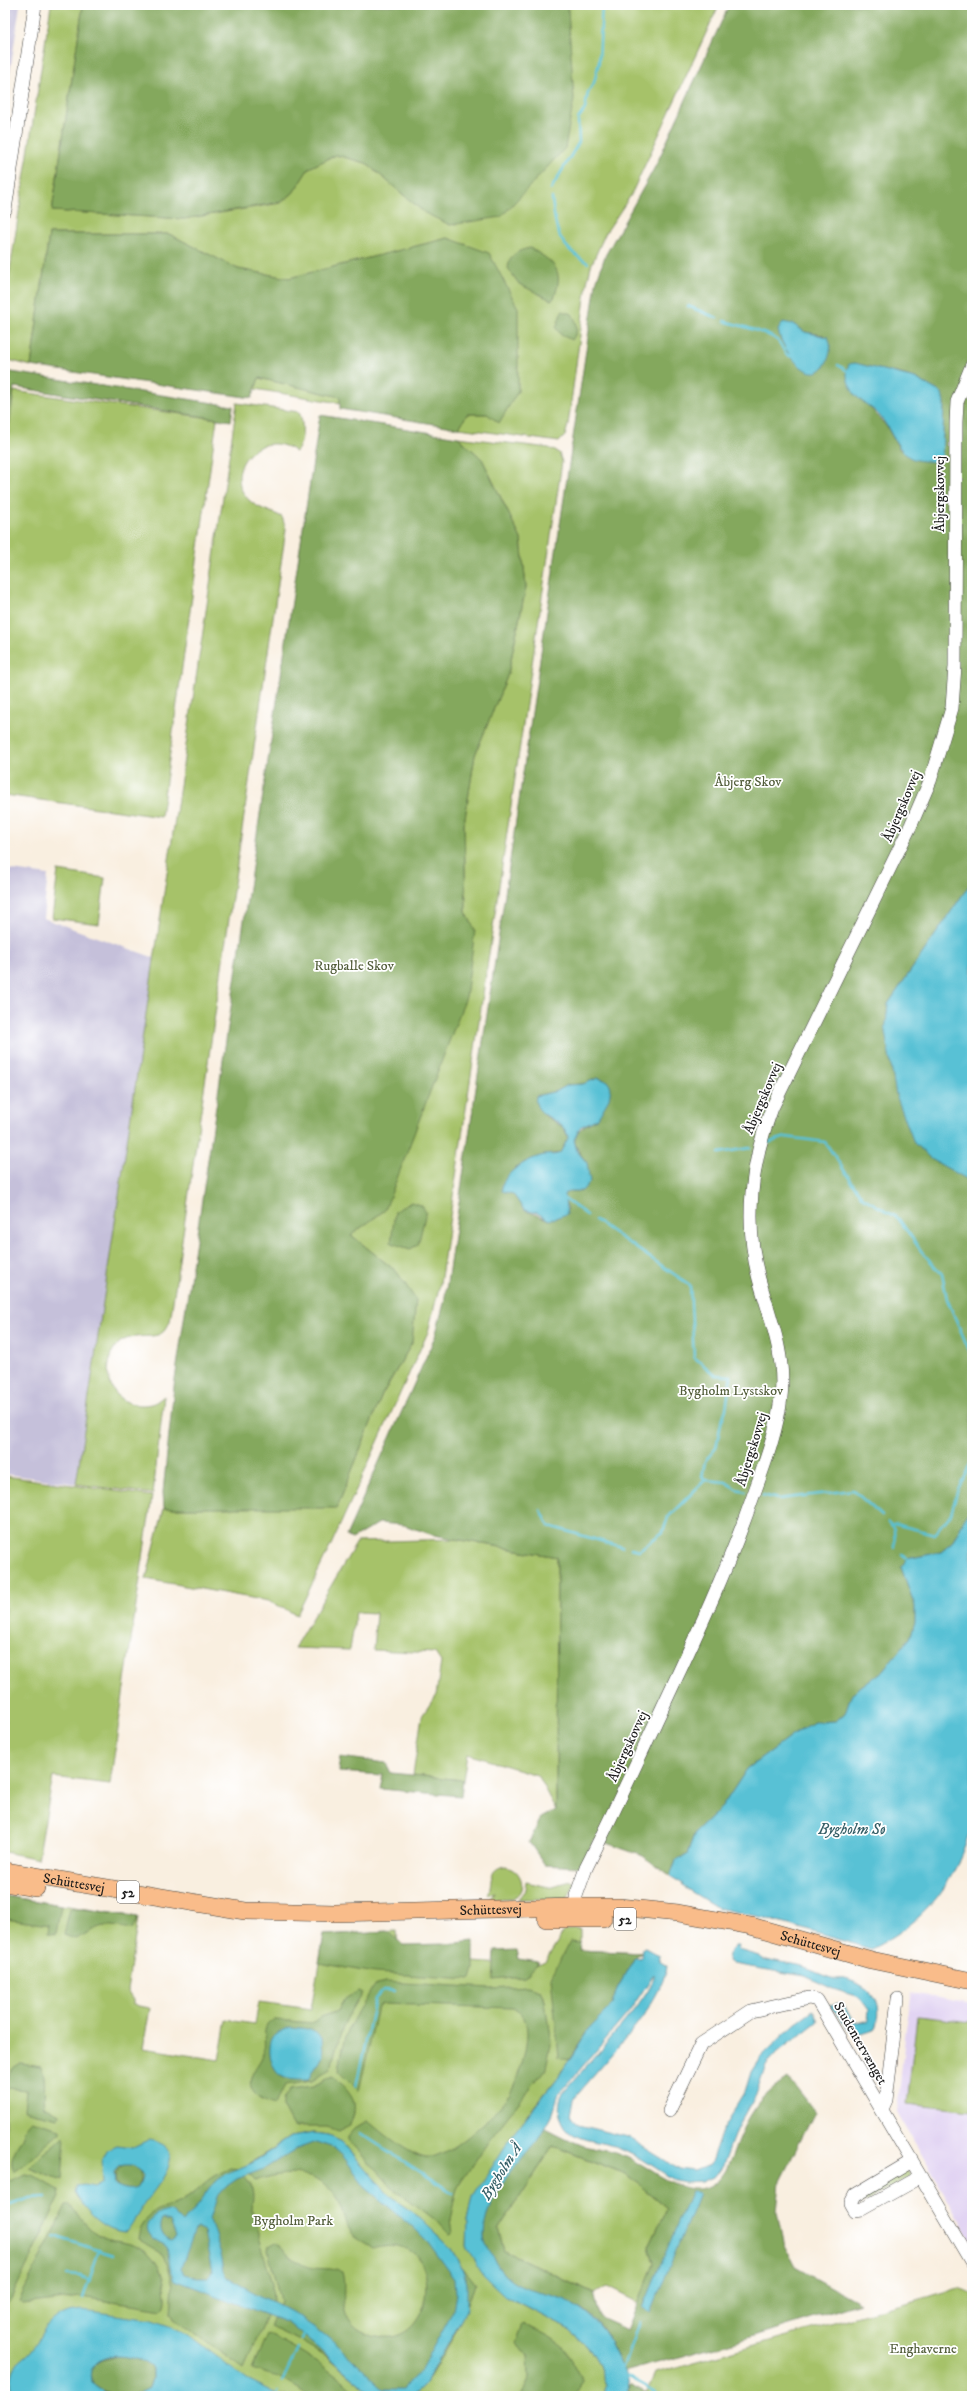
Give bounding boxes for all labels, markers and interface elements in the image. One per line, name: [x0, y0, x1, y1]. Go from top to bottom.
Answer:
street label: Åbjergskovvej: [931, 456, 949, 532]
street label: Åbjergskovvej: [879, 768, 925, 845]
park label: Åbjerg Skov: [715, 773, 782, 791]
park label: Rugballe Skov: [314, 957, 395, 975]
street label: Åbjergskovvej: [740, 1060, 786, 1137]
park label: Bygholm Lystskov: [679, 1382, 784, 1400]
street label: Åbjergskovvej: [732, 1410, 772, 1488]
street label: Åbjergskovvej: [604, 1708, 652, 1785]
water label: Bygholm Sø: [818, 1820, 886, 1839]
street label: Schüttesvej: [42, 1870, 106, 1897]
road number: 52: [117, 1881, 139, 1903]
street label: Schüttesvej: [459, 1900, 522, 1920]
road number: 52: [614, 1908, 636, 1930]
street label: Schüttesvej: [778, 1927, 843, 1961]
street label: Studentervænget: [829, 1999, 891, 2089]
water label: Bygholm Å: [476, 2138, 527, 2204]
park label: Bygholm Park: [253, 2212, 333, 2230]
park label: Enghaverne: [889, 2340, 957, 2358]

